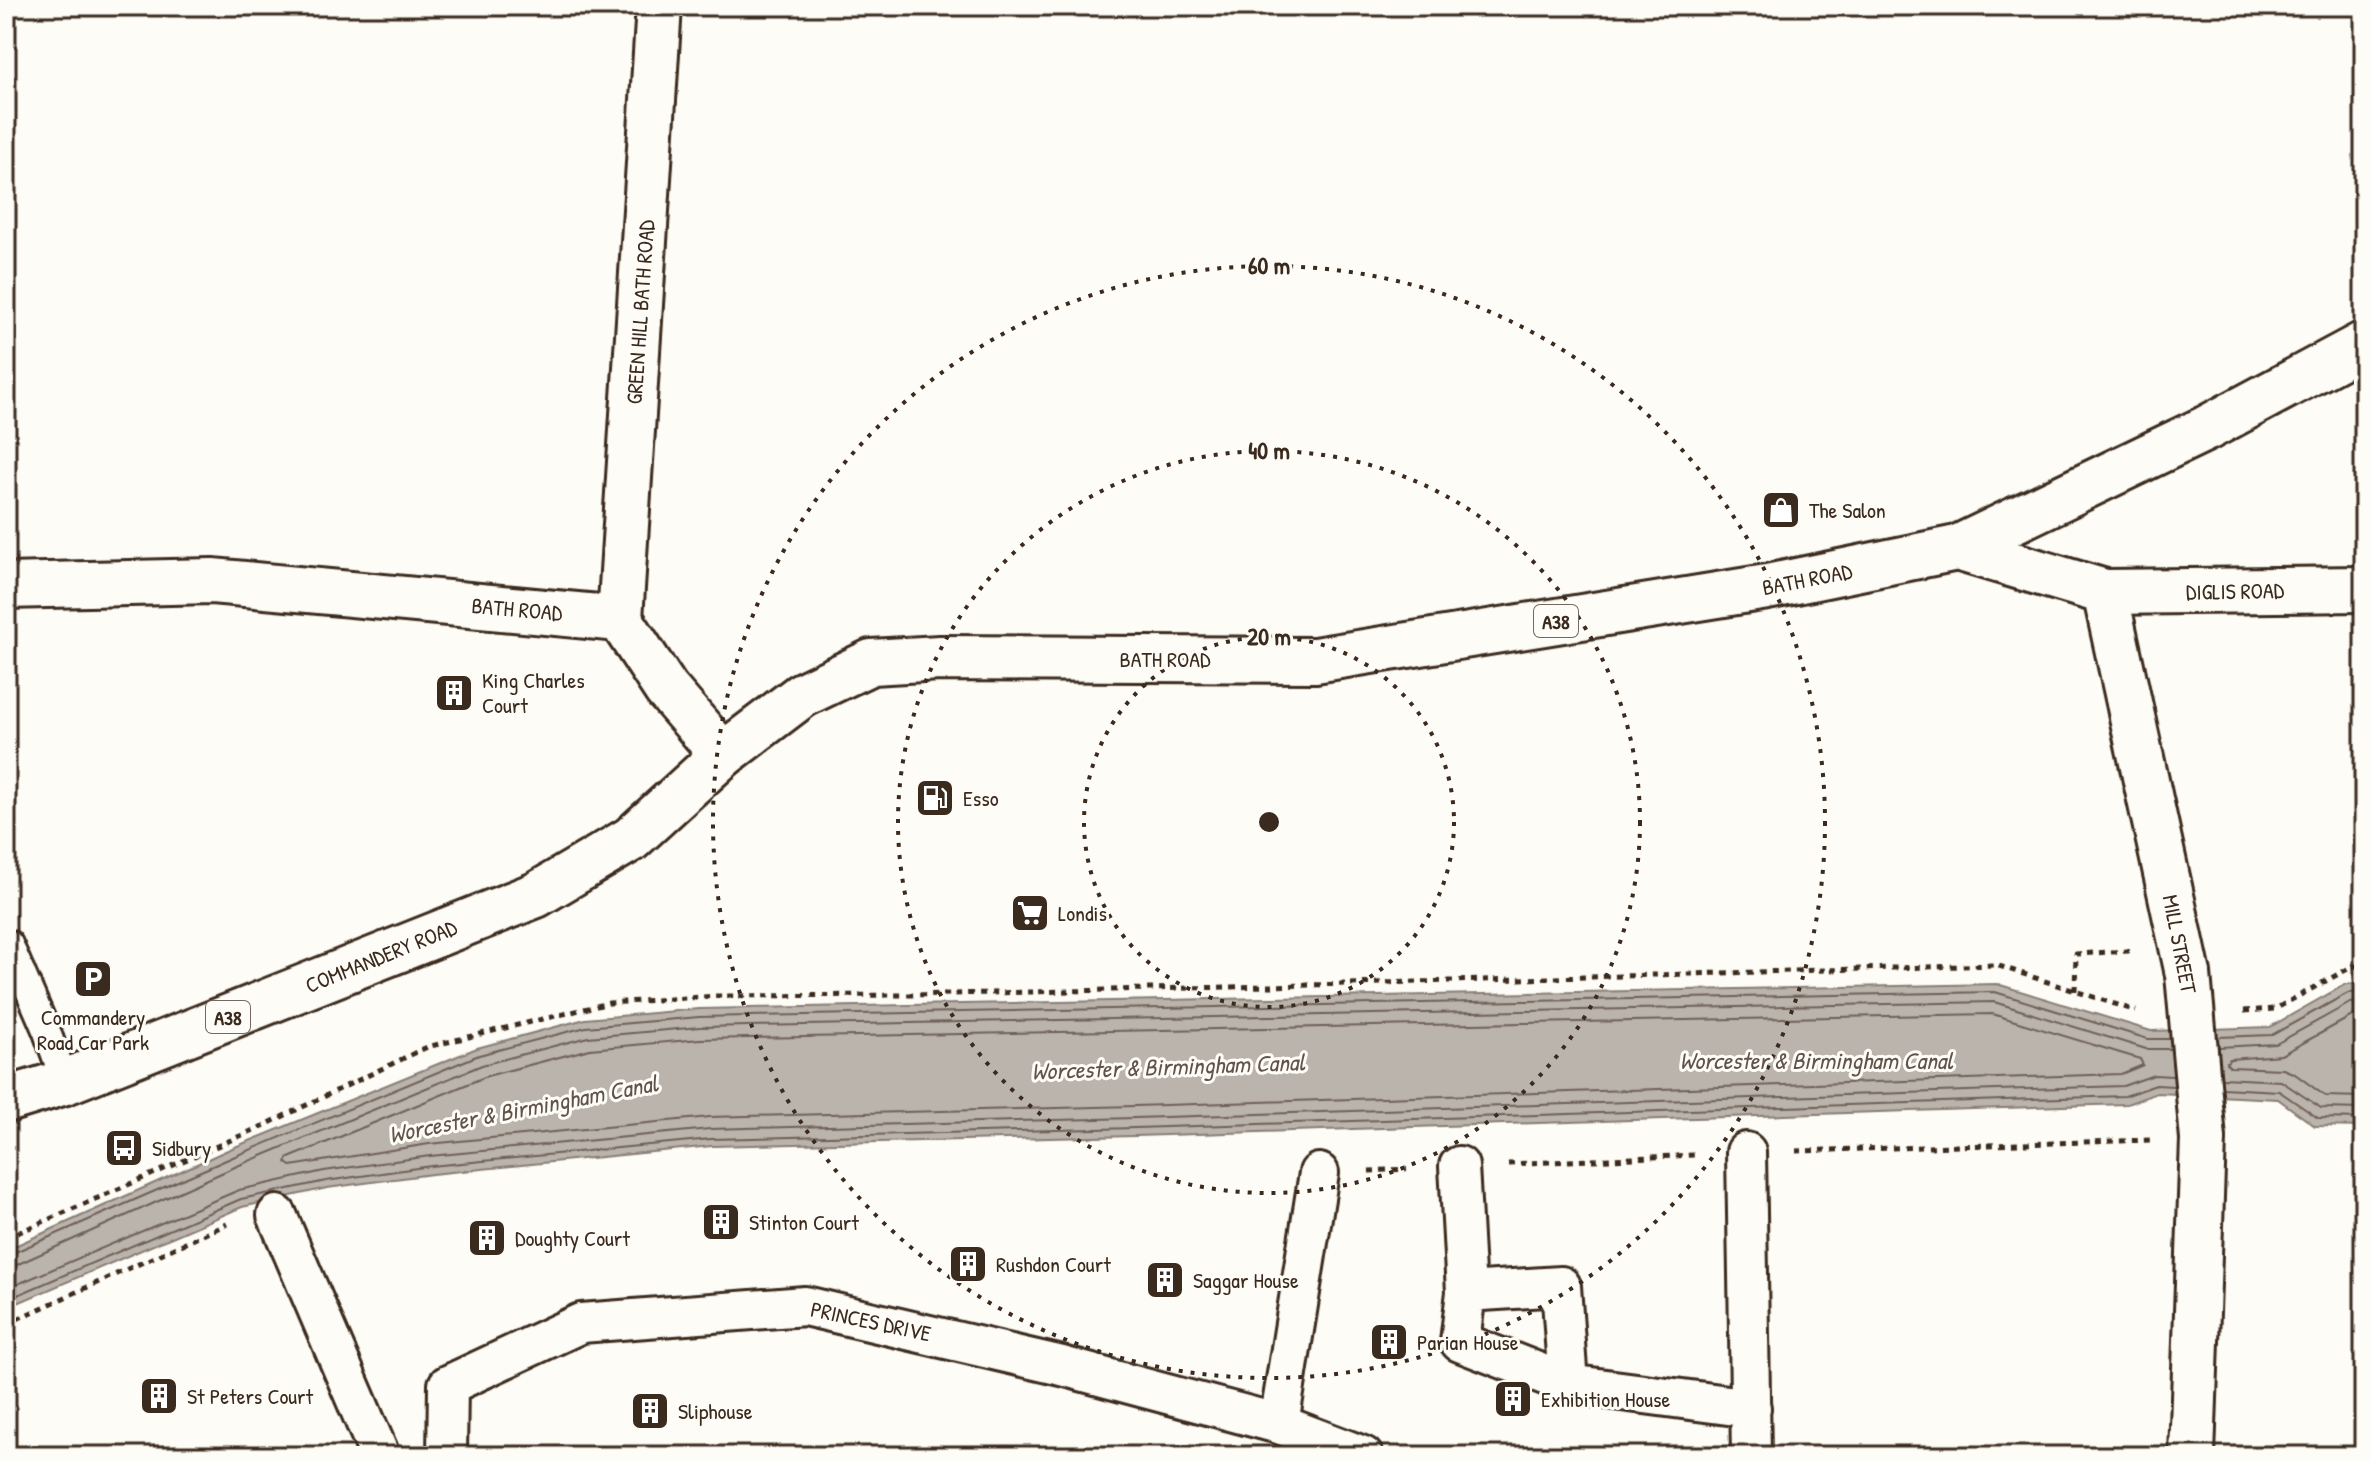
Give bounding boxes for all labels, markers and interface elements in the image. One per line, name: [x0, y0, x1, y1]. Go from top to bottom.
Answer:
street label: GREEN HILL BATH ROAD: [619, 218, 661, 405]
text: 60 m: [1248, 249, 1290, 281]
text: 40 m: [1248, 434, 1290, 466]
shop icon: The Salon: [1760, 489, 1802, 531]
place label: The Salon: [1809, 495, 1886, 525]
street label: BATH ROAD: [1759, 555, 1855, 602]
street label: DIGLIS ROAD: [2186, 575, 2285, 607]
street label: BATH ROAD: [470, 590, 564, 628]
road number: A38: [1534, 605, 1578, 637]
text: 20 m: [1247, 620, 1291, 652]
street label: BATH ROAD: [1120, 644, 1211, 674]
place label: King Charles Court: [482, 665, 585, 720]
building icon: King Charles Court: [433, 672, 475, 714]
fuel station icon: Esso: [914, 777, 956, 819]
place label: Esso: [963, 783, 999, 813]
centre of rings: [1255, 808, 1283, 836]
supermarket icon: Londis: [1009, 892, 1051, 934]
street label: MILL STREET: [2156, 892, 2204, 997]
place label: Londis: [1058, 898, 1107, 928]
street label: COMMANDERY ROAD: [301, 912, 462, 1000]
parking icon: Commandery Road Car Park: [72, 958, 114, 1000]
road number: A38: [206, 1001, 250, 1033]
place label: Commandery Road Car Park: [37, 1002, 149, 1057]
water label: Worcester & Birmingham Canal: [1679, 1044, 1954, 1077]
water label: Worcester & Birmingham Canal: [1031, 1045, 1307, 1088]
water label: Worcester & Birmingham Canal: [386, 1066, 662, 1151]
bus stop icon: Sidbury: [103, 1127, 145, 1169]
place label: Sidbury: [152, 1133, 211, 1163]
building icon: Stinton Court: [700, 1201, 742, 1243]
place label: Stinton Court: [749, 1207, 859, 1237]
building icon: Doughty Court: [466, 1217, 508, 1259]
place label: Doughty Court: [515, 1223, 630, 1253]
building icon: Rushdon Court: [947, 1243, 989, 1285]
place label: Rushdon Court: [996, 1249, 1111, 1279]
building icon: Saggar House: [1144, 1259, 1186, 1301]
place label: Saggar House: [1193, 1265, 1299, 1295]
street label: PRINCES DRIVE: [808, 1294, 934, 1348]
building icon: Parian House: [1368, 1321, 1410, 1363]
place label: Parian House: [1417, 1327, 1519, 1357]
building icon: St Peters Court: [138, 1375, 180, 1417]
building icon: Exhibition House: [1492, 1378, 1534, 1420]
place label: St Peters Court: [187, 1381, 314, 1411]
place label: Exhibition House: [1541, 1384, 1671, 1414]
building icon: Sliphouse: [629, 1390, 671, 1432]
place label: Sliphouse: [678, 1396, 753, 1426]

